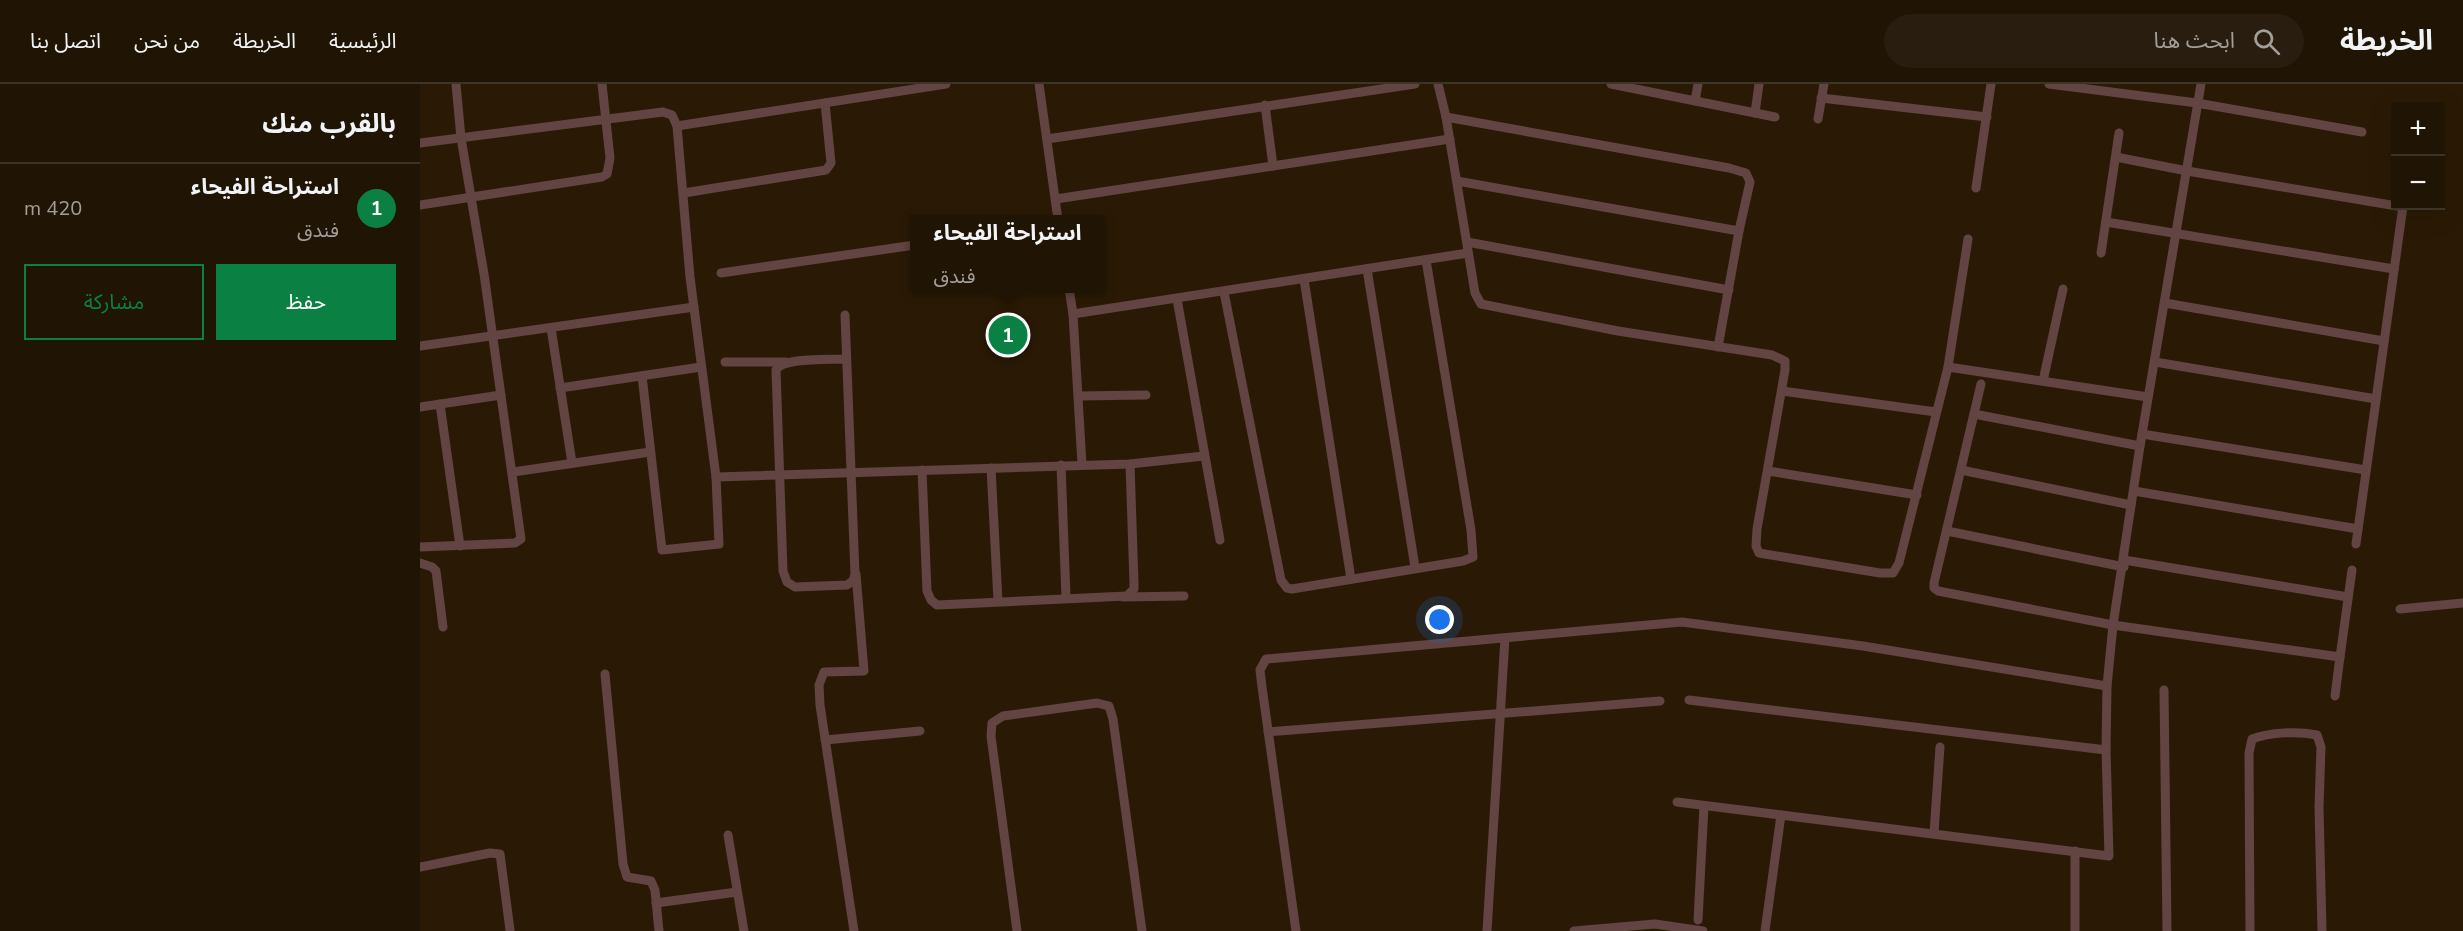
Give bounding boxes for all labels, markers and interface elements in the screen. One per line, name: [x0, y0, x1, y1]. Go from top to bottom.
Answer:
search box: [1884, 14, 2304, 68]
text: الخريطة: [2340, 22, 2433, 60]
icon: search: [2250, 25, 2283, 58]
text: ابحث هنا: [2154, 26, 2235, 56]
text: اتصل بنا: [30, 27, 101, 55]
text: من نحن: [134, 27, 200, 55]
text: الخريطة: [233, 27, 296, 55]
text: الرئيسية: [329, 27, 396, 55]
map controls: [2391, 102, 2445, 210]
button: +: [2391, 102, 2445, 156]
text: بالقرب منك: [262, 106, 396, 141]
button: −: [2391, 156, 2445, 210]
text: استراحة الفيحاء: [191, 172, 339, 202]
text: 420 m: [24, 195, 82, 222]
text: 1: [371, 195, 383, 222]
popup: [910, 215, 1105, 293]
text: فندق: [297, 217, 339, 244]
text: استراحة الفيحاء: [933, 218, 1082, 248]
text: فندق: [933, 263, 975, 290]
button: مشاركة: [24, 264, 204, 340]
button: حفظ: [216, 264, 396, 340]
pin: 1: [988, 312, 1028, 358]
your location: [1425, 605, 1454, 634]

